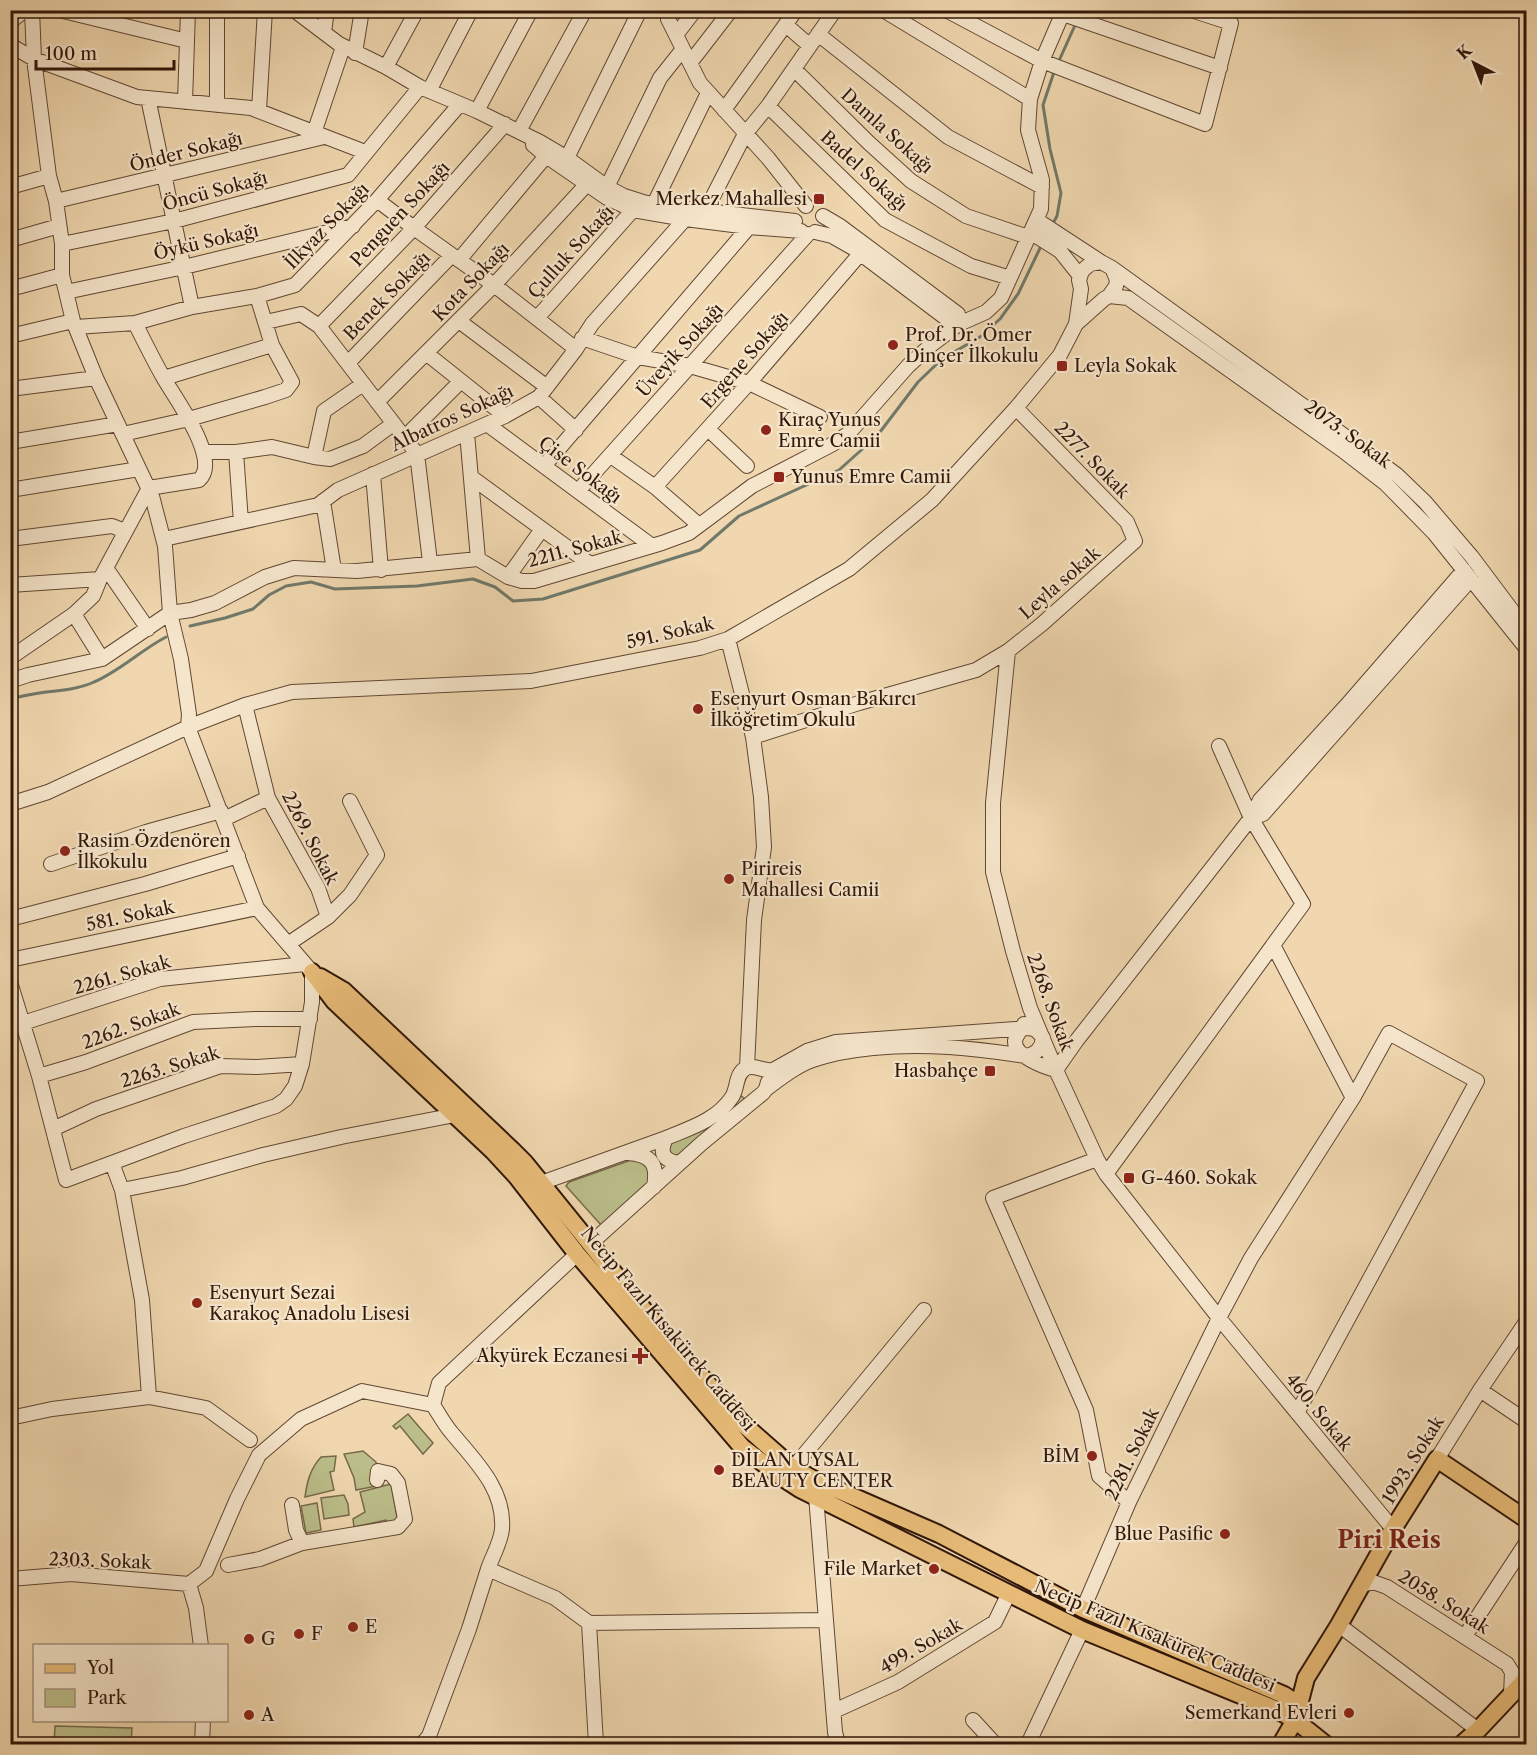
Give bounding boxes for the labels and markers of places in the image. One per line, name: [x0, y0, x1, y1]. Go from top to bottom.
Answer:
place label: Merkez Mahallesi: [655, 188, 808, 210]
marker: Merkez Mahallesi: [812, 192, 826, 206]
place label: Prof. Dr. Ömer Dinçer İlkokulu: [905, 323, 1039, 367]
marker: Prof. Dr. Ömer Dinçer İlkokulu: [886, 338, 900, 352]
place label: Leyla Sokak: [1074, 355, 1178, 377]
marker: Leyla Sokak: [1055, 359, 1069, 373]
place label: Kıraç Yunus Emre Camii: [778, 409, 881, 452]
marker: Kıraç Yunus Emre Camii: [759, 423, 773, 437]
place label: Yunus Emre Camii: [790, 466, 951, 488]
marker: Yunus Emre Camii: [772, 470, 786, 484]
place label: Esenyurt Osman Bakırcı İlköğretim Okulu: [710, 688, 917, 731]
marker: Esenyurt Osman Bakırcı İlköğretim Okulu: [691, 702, 705, 716]
place label: Rasim Özdenören İlkokulu: [77, 829, 231, 873]
marker: Rasim Özdenören İlkokulu: [58, 844, 72, 858]
place label: Pirireis Mahallesi Camii: [741, 858, 880, 901]
marker: Pirireis Mahallesi Camii: [722, 872, 736, 886]
place label: Hasbahçe: [894, 1060, 978, 1082]
marker: Hasbahçe: [983, 1064, 997, 1078]
place label: G-460. Sokak: [1141, 1167, 1259, 1189]
marker: G-460. Sokak: [1122, 1171, 1136, 1185]
place label: Esenyurt Sezai Karakoç Anadolu Lisesi: [209, 1282, 410, 1325]
marker: Esenyurt Sezai Karakoç Anadolu Lisesi: [190, 1296, 204, 1310]
place label: Akyürek Eczanesi: [475, 1345, 629, 1367]
marker: Akyürek Eczanesi: [633, 1349, 647, 1363]
place label: BİM: [1043, 1444, 1080, 1467]
place label: DİLAN UYSAL BEAUTY CENTER: [731, 1448, 894, 1492]
marker: BİM: [1085, 1449, 1099, 1463]
marker: DİLAN UYSAL BEAUTY CENTER: [712, 1463, 726, 1477]
place label: Blue Pasific: [1114, 1523, 1213, 1545]
marker: Blue Pasific: [1218, 1527, 1232, 1541]
place label: File Market: [823, 1558, 923, 1580]
marker: File Market: [927, 1562, 941, 1576]
place label: E: [365, 1616, 377, 1638]
marker: E: [346, 1620, 360, 1634]
place label: F: [311, 1623, 323, 1645]
marker: F: [292, 1627, 306, 1641]
place label: G: [261, 1628, 276, 1650]
marker: G: [242, 1632, 256, 1646]
place label: Semerkand Evleri: [1185, 1702, 1338, 1724]
place label: A: [260, 1704, 275, 1726]
marker: Semerkand Evleri: [1342, 1706, 1356, 1720]
marker: A: [242, 1708, 256, 1722]

